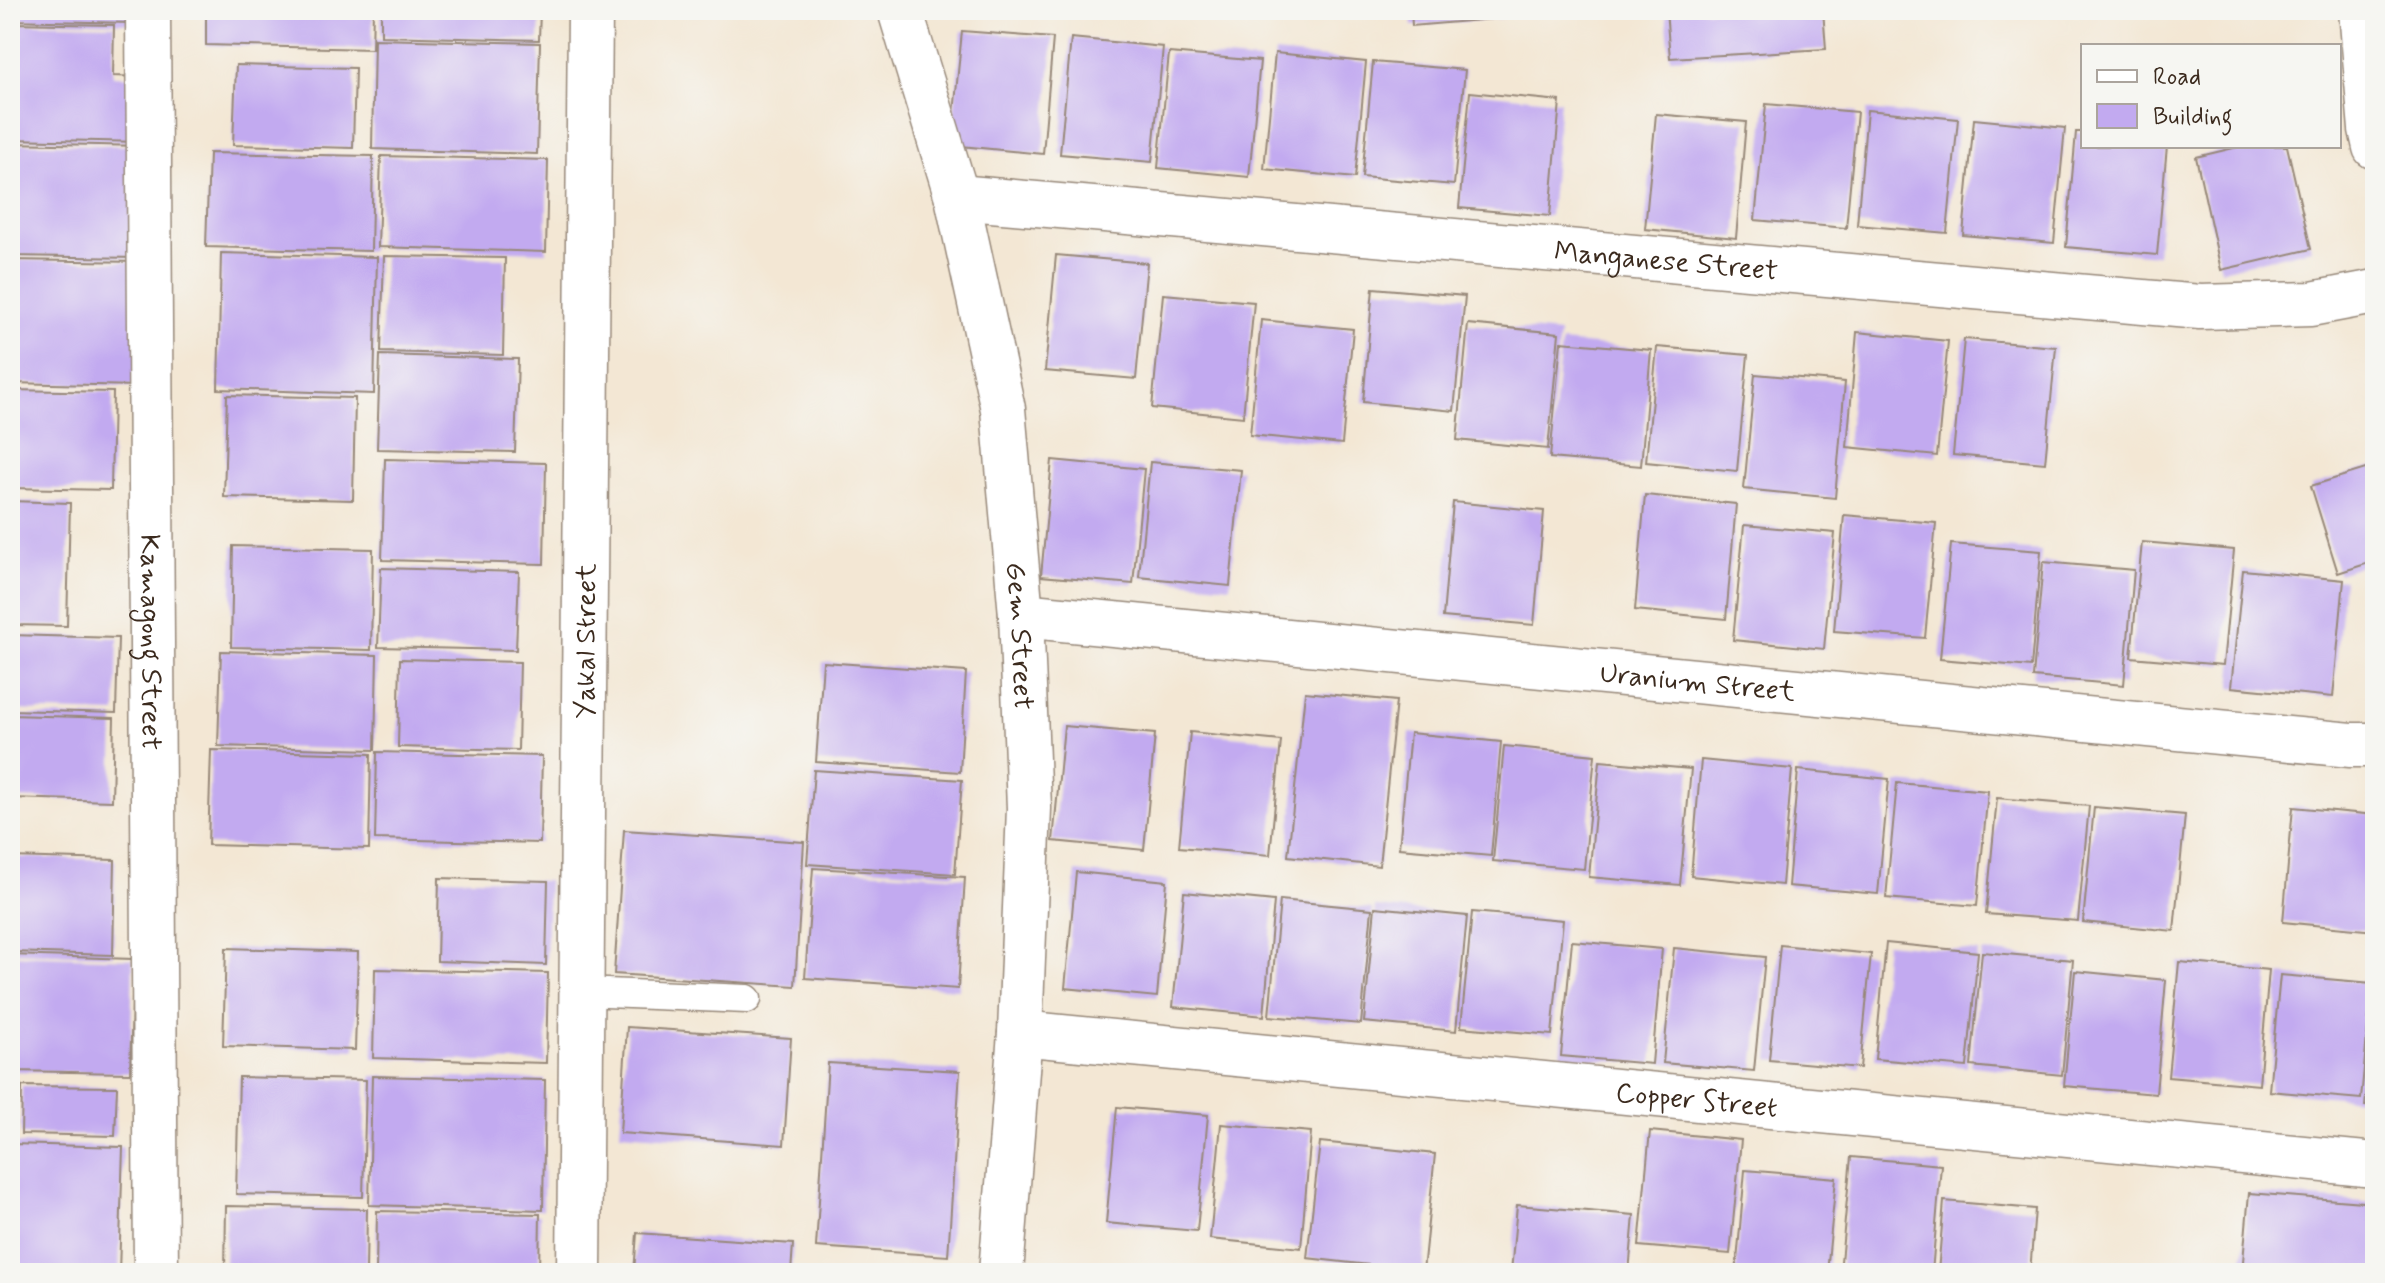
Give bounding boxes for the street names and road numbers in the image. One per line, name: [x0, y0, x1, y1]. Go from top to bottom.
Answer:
street label: Manganese Street: [1552, 234, 1780, 291]
street label: Kamagong Street: [128, 534, 169, 750]
street label: Gem Street: [995, 561, 1041, 711]
street label: Yakal Street: [568, 563, 606, 719]
street label: Uranium Street: [1598, 656, 1797, 712]
street label: Copper Street: [1614, 1075, 1779, 1128]

